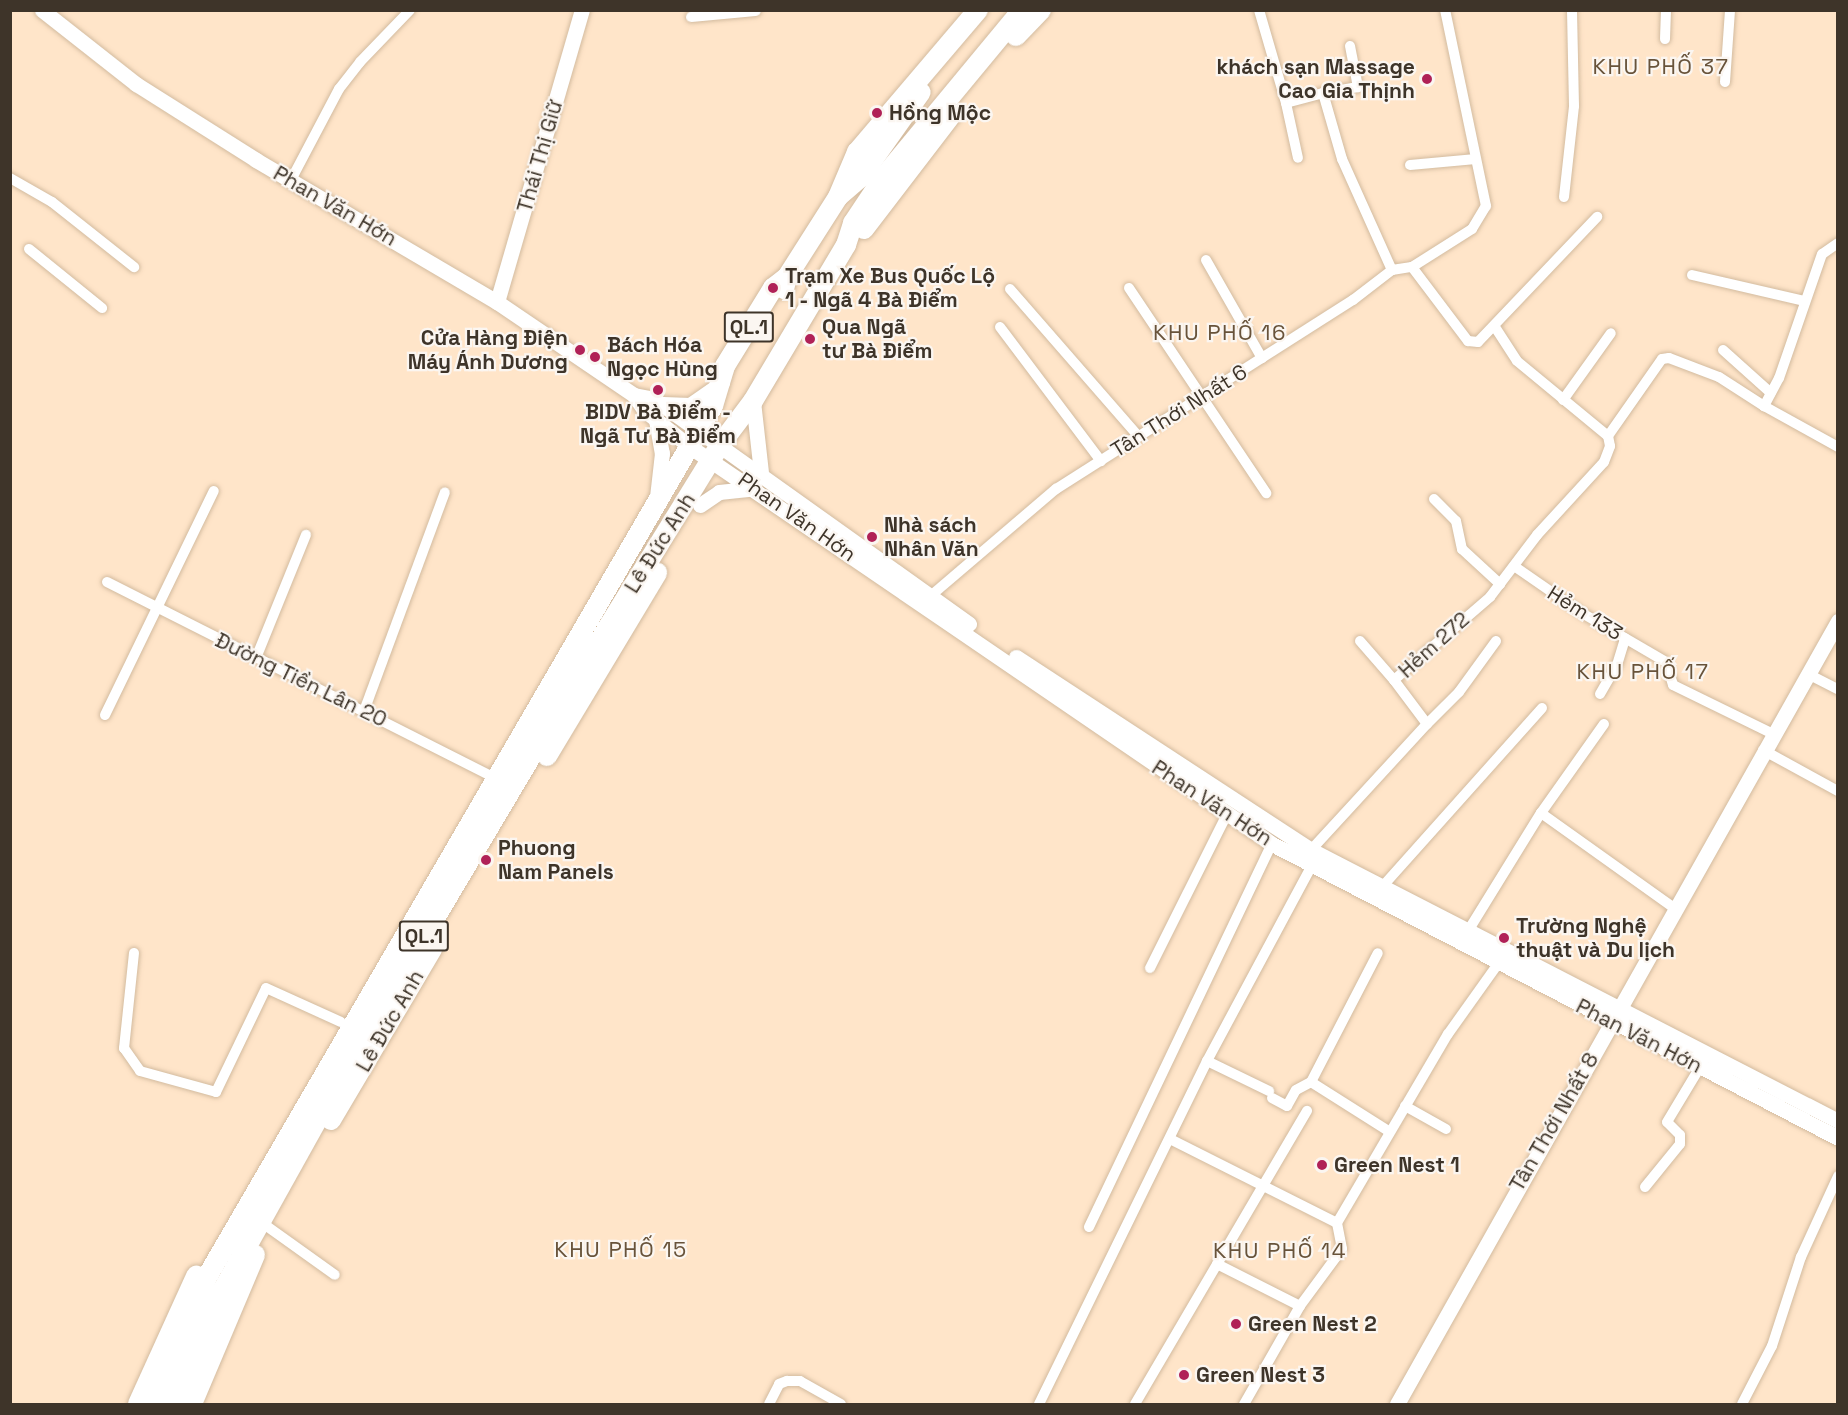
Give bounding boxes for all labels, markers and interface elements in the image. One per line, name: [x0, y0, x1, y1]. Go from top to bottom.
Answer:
place label: khách sạn Massage Cao Gia Thịnh: [1216, 54, 1415, 104]
district label: KHU PHỐ 37: [1593, 54, 1729, 80]
marker: khách sạn Massage Cao Gia Thịnh: [1420, 72, 1434, 86]
street label: Thái Thị Giữ: [512, 97, 568, 215]
place label: Hồng Mộc: [889, 100, 991, 126]
marker: Hồng Mộc: [870, 106, 884, 120]
street label: Phan Văn Hớn: [269, 160, 401, 252]
place label: Trạm Xe Bus Quốc Lộ 1 - Ngã 4 Bà Điểm: [785, 263, 995, 313]
marker: Trạm Xe Bus Quốc Lộ 1 - Ngã 4 Bà Điểm: [766, 281, 780, 295]
road number: QL.1: [724, 310, 774, 344]
place label: Qua Ngã tư Bà Điểm: [822, 314, 932, 364]
district label: KHU PHỐ 16: [1153, 320, 1287, 346]
place label: Cửa Hàng Điện Máy Ánh Dương: [407, 325, 568, 375]
place label: Bách Hóa Ngọc Hùng: [607, 332, 718, 382]
marker: Qua Ngã tư Bà Điểm: [803, 332, 817, 346]
marker: Cửa Hàng Điện Máy Ánh Dương: [573, 343, 587, 357]
marker: Bách Hóa Ngọc Hùng: [588, 350, 602, 364]
street label: Tân Thới Nhất 6: [1106, 359, 1252, 463]
marker: BIDV Bà Điểm - Ngã Tư Bà Điểm: [651, 383, 665, 397]
place label: BIDV Bà Điểm - Ngã Tư Bà Điểm: [580, 399, 736, 449]
street label: Phan Văn Hớn: [733, 467, 861, 567]
street label: Lê Đức Anh: [619, 488, 701, 598]
place label: Nhà sách Nhân Văn: [884, 512, 979, 562]
marker: Nhà sách Nhân Văn: [865, 530, 879, 544]
street label: Hẻm 133: [1543, 580, 1627, 646]
street label: Hẻm 272: [1393, 607, 1475, 683]
street label: Đường Tiền Lân 20: [211, 627, 391, 733]
district label: KHU PHỐ 17: [1577, 659, 1709, 685]
street label: Phan Văn Hớn: [1147, 755, 1277, 851]
place label: Phuong Nam Panels: [498, 835, 614, 885]
marker: Phuong Nam Panels: [479, 853, 493, 867]
place label: Trường Nghệ thuật và Du lịch: [1516, 913, 1675, 963]
road number: QL.1: [398, 919, 450, 953]
marker: Trường Nghệ thuật và Du lịch: [1497, 931, 1511, 945]
street label: Lê Đức Anh: [351, 966, 429, 1076]
street label: Phan Văn Hớn: [1572, 993, 1706, 1079]
street label: Tân Thới Nhất 8: [1504, 1048, 1604, 1196]
place label: Green Nest 1: [1334, 1152, 1460, 1178]
marker: Green Nest 1: [1315, 1158, 1329, 1172]
district label: KHU PHỐ 15: [554, 1237, 688, 1263]
district label: KHU PHỐ 14: [1213, 1238, 1347, 1264]
place label: Green Nest 2: [1248, 1311, 1377, 1337]
marker: Green Nest 2: [1229, 1317, 1243, 1331]
place label: Green Nest 3: [1196, 1362, 1325, 1388]
marker: Green Nest 3: [1177, 1368, 1191, 1382]

